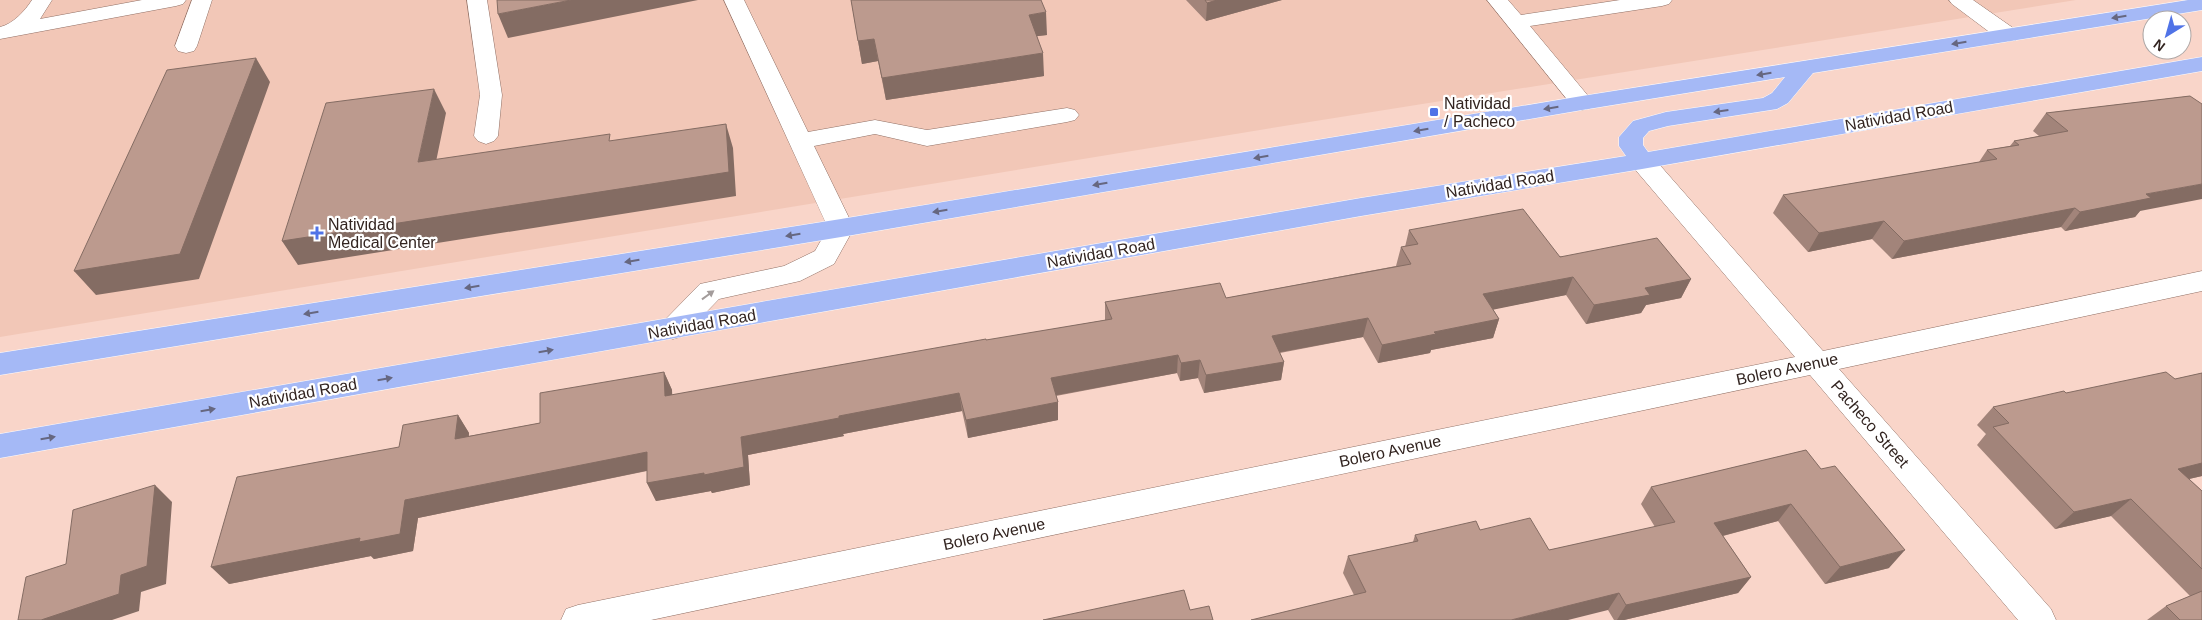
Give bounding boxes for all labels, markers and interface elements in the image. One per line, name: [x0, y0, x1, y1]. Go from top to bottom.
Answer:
north arrow: [2142, 10, 2192, 60]
one-way arrow: [2111, 13, 2127, 21]
text: N: [2150, 36, 2168, 55]
one-way arrow: [1950, 39, 1966, 47]
one-way arrow: [1755, 70, 1771, 78]
place label: Natividad / Pacheco: [1444, 95, 1515, 130]
street label: Natividad Road: [1844, 98, 1954, 134]
one-way arrow: [1543, 104, 1559, 112]
marker: Natividad / Pacheco: [1428, 106, 1440, 118]
one-way arrow: [1713, 107, 1729, 115]
one-way arrow: [1412, 126, 1428, 134]
one-way arrow: [1252, 154, 1268, 162]
street label: Natividad Road: [1445, 167, 1555, 201]
one-way arrow: [1092, 181, 1108, 189]
one-way arrow: [932, 208, 948, 216]
place label: Natividad Medical Center: [328, 216, 436, 251]
marker: Natividad Medical Center: [310, 226, 324, 240]
one-way arrow: [784, 232, 800, 240]
street label: Natividad Road: [1046, 235, 1156, 271]
one-way arrow: [624, 258, 640, 266]
one-way arrow: [463, 284, 479, 292]
one-way arrow: [701, 290, 715, 300]
street label: Natividad Road: [647, 306, 757, 342]
one-way arrow: [303, 310, 319, 318]
one-way arrow: [538, 347, 554, 355]
street label: Bolero Avenue: [1734, 350, 1840, 388]
one-way arrow: [378, 374, 394, 382]
street label: Natividad Road: [248, 375, 358, 411]
street label: Pacheco Street: [1828, 377, 1913, 471]
one-way arrow: [201, 405, 217, 413]
street label: Bolero Avenue: [1337, 432, 1443, 470]
one-way arrow: [40, 433, 56, 441]
street label: Bolero Avenue: [941, 515, 1047, 553]

